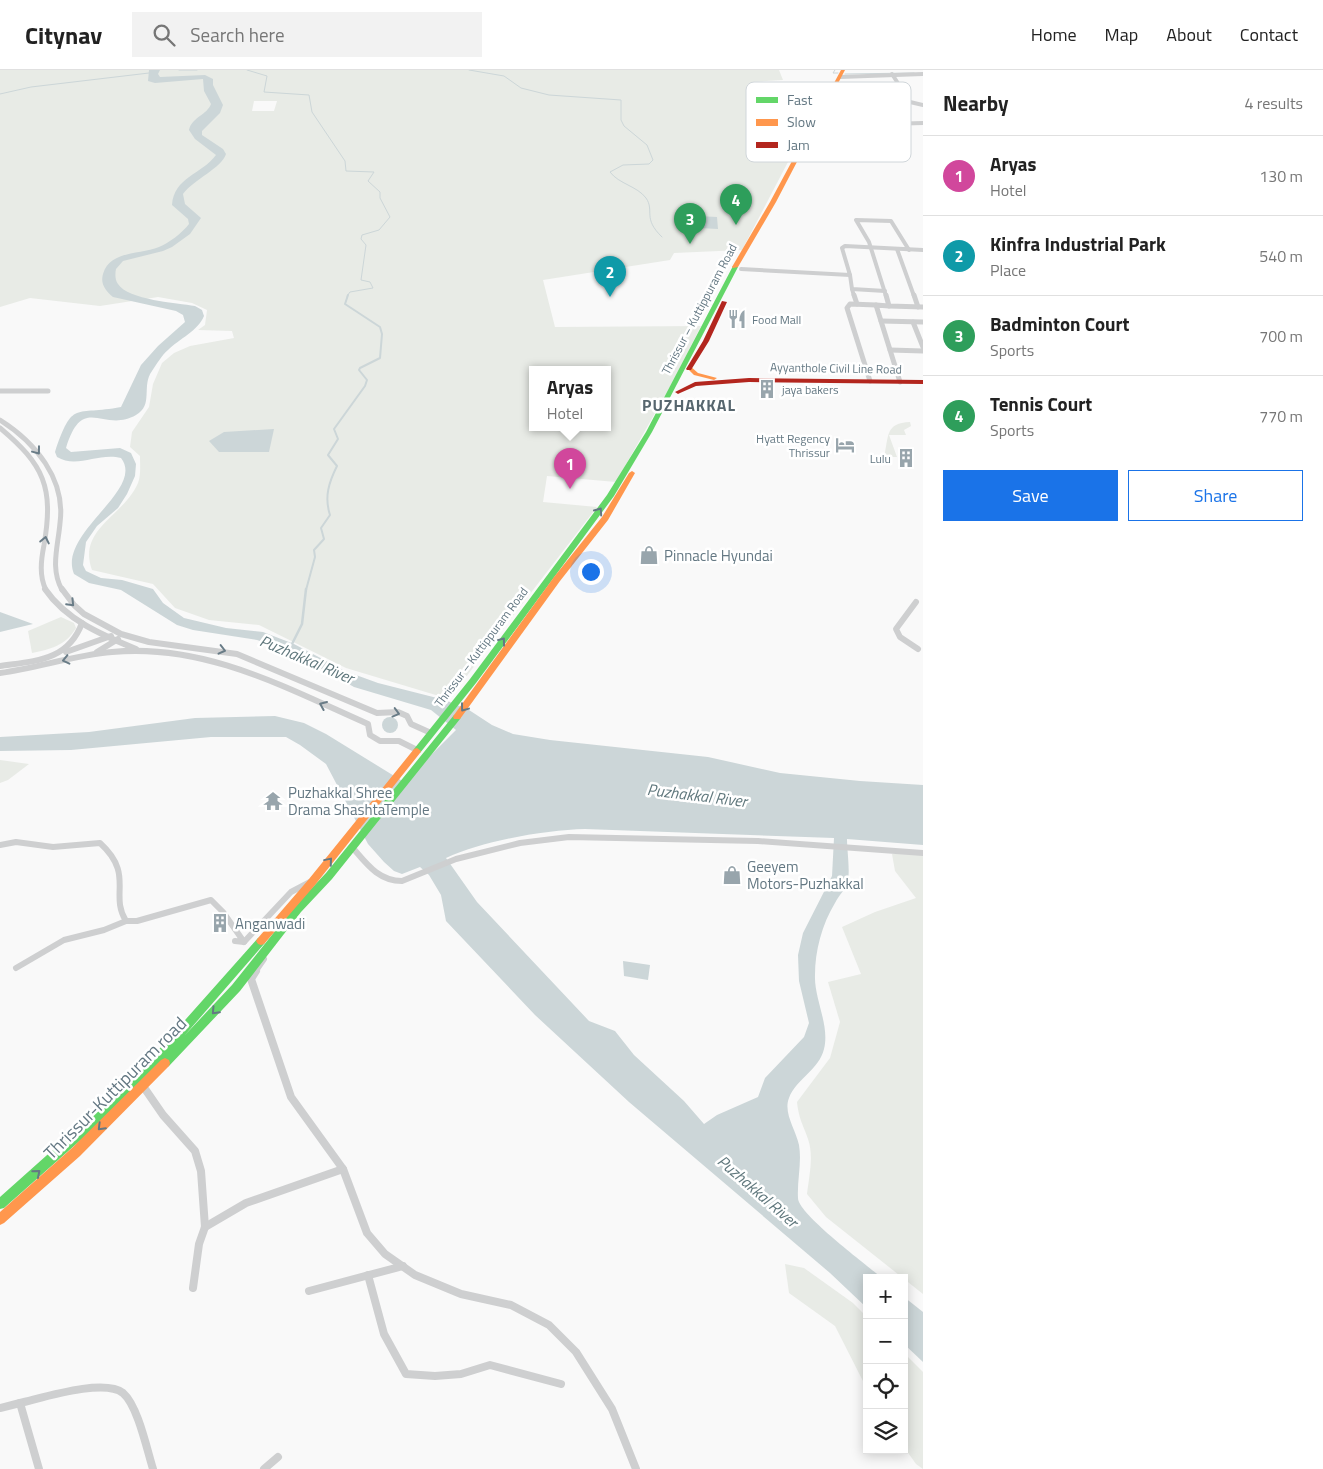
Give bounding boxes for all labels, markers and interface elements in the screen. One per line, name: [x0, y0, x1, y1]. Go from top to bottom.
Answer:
search box: [132, 12, 482, 57]
text: Citynav: [25, 17, 102, 53]
text: Search here: [190, 20, 285, 49]
icon: search: [150, 21, 178, 49]
text: Home: [1031, 21, 1077, 48]
text: Map: [1105, 21, 1138, 48]
text: About: [1166, 21, 1212, 48]
text: Contact: [1240, 21, 1298, 48]
legend: [746, 82, 911, 162]
text: Nearby: [943, 87, 1008, 119]
text: Fast: [787, 89, 812, 110]
text: 4 results: [1244, 91, 1303, 115]
text: Slow: [787, 111, 816, 132]
text: Jam: [787, 134, 810, 155]
text: Aryas: [990, 149, 1037, 178]
text: 1: [955, 164, 963, 188]
text: 130 m: [1259, 164, 1303, 188]
text: Hotel: [990, 178, 1027, 202]
pin: 4: [720, 184, 752, 225]
pin: 3: [674, 203, 706, 244]
text: Kinfra Industrial Park: [990, 229, 1166, 258]
street label: Thrissur – Kuttippuram Road: [656, 240, 742, 378]
text: 2: [955, 244, 963, 268]
text: 540 m: [1259, 244, 1303, 268]
pin: 2: [594, 256, 626, 297]
text: Place: [990, 258, 1026, 282]
restaurant icon: Food Mall: [726, 308, 748, 330]
text: Badminton Court: [990, 309, 1130, 338]
place label: Food Mall: [752, 310, 801, 329]
text: 3: [955, 324, 963, 348]
text: 700 m: [1259, 324, 1303, 348]
text: Sports: [990, 338, 1034, 362]
street label: Ayyanthole Civil Line Road: [770, 357, 902, 379]
popup: [529, 366, 611, 431]
text: Aryas: [547, 372, 593, 401]
building icon: jaya bakers: [756, 378, 778, 400]
place label: jaya bakers: [781, 380, 839, 399]
text: Tennis Court: [990, 389, 1092, 418]
district label: PUZHAKKAL: [642, 393, 736, 417]
text: Hotel: [547, 401, 583, 425]
text: 4: [955, 404, 963, 428]
text: 770 m: [1259, 404, 1303, 428]
text: Sports: [990, 418, 1034, 442]
place label: Hyatt Regency Thrissur: [756, 429, 830, 462]
hotel icon: Hyatt Regency Thrissur: [834, 434, 856, 456]
one-way arrow: [31, 445, 39, 454]
building icon: Lulu: [895, 447, 917, 469]
pin: 1: [554, 448, 586, 489]
place label: Lulu: [870, 449, 891, 468]
button: Save: [943, 470, 1118, 521]
button: Share: [1128, 470, 1303, 521]
one-way arrow: [593, 507, 602, 517]
one-way arrow: [39, 535, 50, 544]
shop icon: Pinnacle Hyundai: [638, 544, 660, 566]
place label: Pinnacle Hyundai: [664, 544, 773, 567]
your location: [578, 559, 604, 585]
street label: Thrissur – Kuttippuram Road: [429, 583, 533, 711]
one-way arrow: [65, 597, 74, 606]
water label: Puzhakkal River: [256, 628, 360, 690]
one-way arrow: [496, 638, 505, 647]
one-way arrow: [218, 644, 227, 655]
one-way arrow: [62, 654, 71, 665]
one-way arrow: [319, 700, 328, 711]
one-way arrow: [462, 702, 470, 711]
one-way arrow: [392, 707, 400, 718]
water label: Puzhakkal River: [646, 777, 750, 813]
place label: Puzhakkal Shree Drama ShashtaTemple: [288, 781, 430, 821]
temple icon: Puzhakkal Shree Drama ShashtaTemple: [262, 790, 284, 812]
place label: Geeyem Motors-Puzhakkal: [747, 855, 864, 895]
one-way arrow: [324, 858, 333, 867]
shop icon: Geeyem Motors-Puzhakkal: [721, 864, 743, 886]
building icon: Anganwadi: [209, 912, 231, 934]
place label: Anganwadi: [235, 912, 305, 935]
one-way arrow: [212, 1005, 221, 1014]
street label: Thrissur-Kuttipuram road: [37, 1010, 193, 1166]
one-way arrow: [98, 1121, 107, 1130]
water label: Puzhakkal River: [712, 1149, 805, 1234]
one-way arrow: [32, 1170, 41, 1179]
map controls: [863, 1274, 908, 1454]
button: +: [863, 1274, 908, 1319]
button: −: [863, 1319, 908, 1364]
button: locate: [863, 1364, 908, 1409]
button: layers: [863, 1409, 908, 1454]

